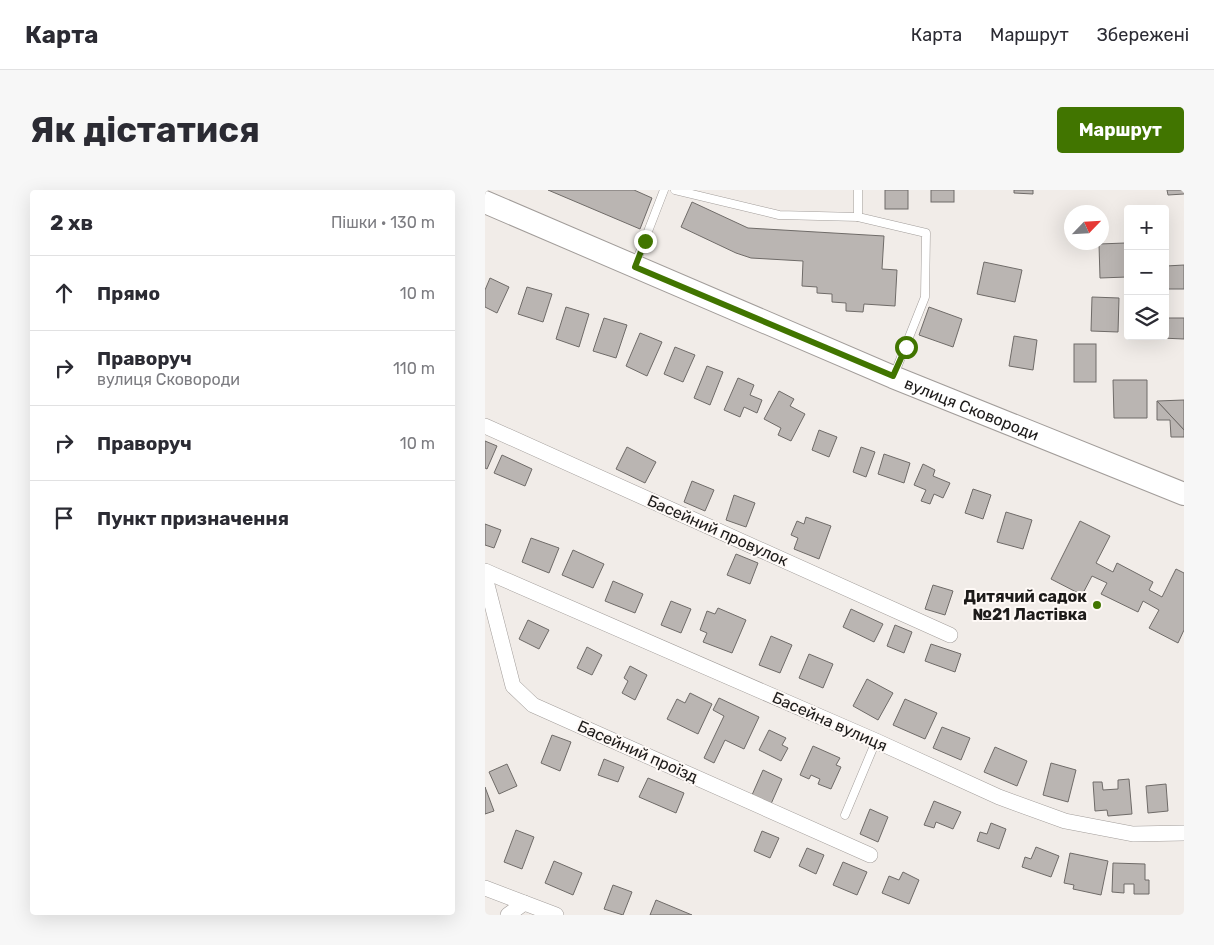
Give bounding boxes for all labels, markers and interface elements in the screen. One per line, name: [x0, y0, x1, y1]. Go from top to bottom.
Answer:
text: Карта: [25, 21, 98, 49]
text: Карта: [911, 24, 962, 46]
text: Маршрут: [990, 24, 1069, 46]
text: Збережені: [1097, 24, 1189, 46]
button: Маршрут: [1057, 107, 1184, 153]
text: Як дістатися: [30, 109, 260, 151]
north arrow: [1064, 205, 1109, 250]
map controls: [1124, 205, 1169, 340]
button: +: [1124, 205, 1169, 250]
text: 2 хв: [50, 210, 93, 235]
text: Пішки · 130 m: [331, 213, 435, 232]
route end: [634, 230, 657, 253]
button: −: [1124, 250, 1169, 295]
icon: ahead: [50, 279, 78, 307]
text: Прямо: [97, 282, 160, 305]
text: 10 m: [400, 284, 435, 303]
button: layers: [1124, 295, 1169, 340]
route start: [895, 336, 918, 359]
text: Праворуч: [97, 347, 192, 370]
icon: right: [50, 354, 78, 382]
text: 110 m: [393, 359, 435, 378]
text: вулиця Сковороди: [97, 370, 240, 389]
street label: вулиця Сковороди: [902, 374, 1042, 445]
icon: right: [50, 429, 78, 457]
text: Праворуч: [97, 432, 192, 455]
text: 10 m: [400, 434, 435, 453]
street label: Басейний провулок: [644, 491, 792, 570]
icon: arrive: [50, 504, 78, 532]
text: Пункт призначення: [97, 507, 289, 530]
place label: Дитячий садок №21 Ластівка: [963, 587, 1087, 624]
marker: Дитячий садок №21 Ластівка: [1091, 599, 1103, 611]
street label: Басейна вулиця: [769, 688, 890, 755]
street label: Басейний проїзд: [575, 716, 701, 787]

